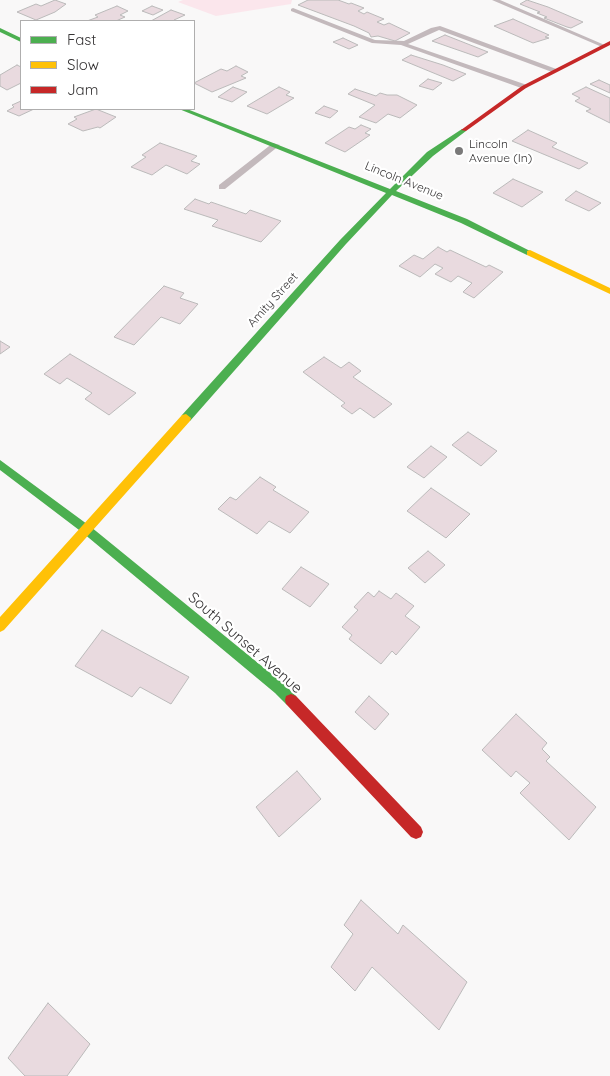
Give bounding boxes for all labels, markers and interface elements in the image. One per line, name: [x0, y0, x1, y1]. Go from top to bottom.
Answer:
legend: [20, 20, 195, 110]
text: Fast: [67, 30, 96, 49]
text: Slow: [67, 55, 99, 74]
text: Jam: [67, 80, 98, 99]
place label: Lincoln Avenue (In): [469, 137, 532, 165]
marker: Lincoln Avenue (In): [453, 145, 465, 157]
street label: Lincoln Avenue: [363, 159, 445, 203]
street label: Amity Street: [245, 270, 301, 330]
street label: South Sunset Avenue: [184, 589, 306, 697]

